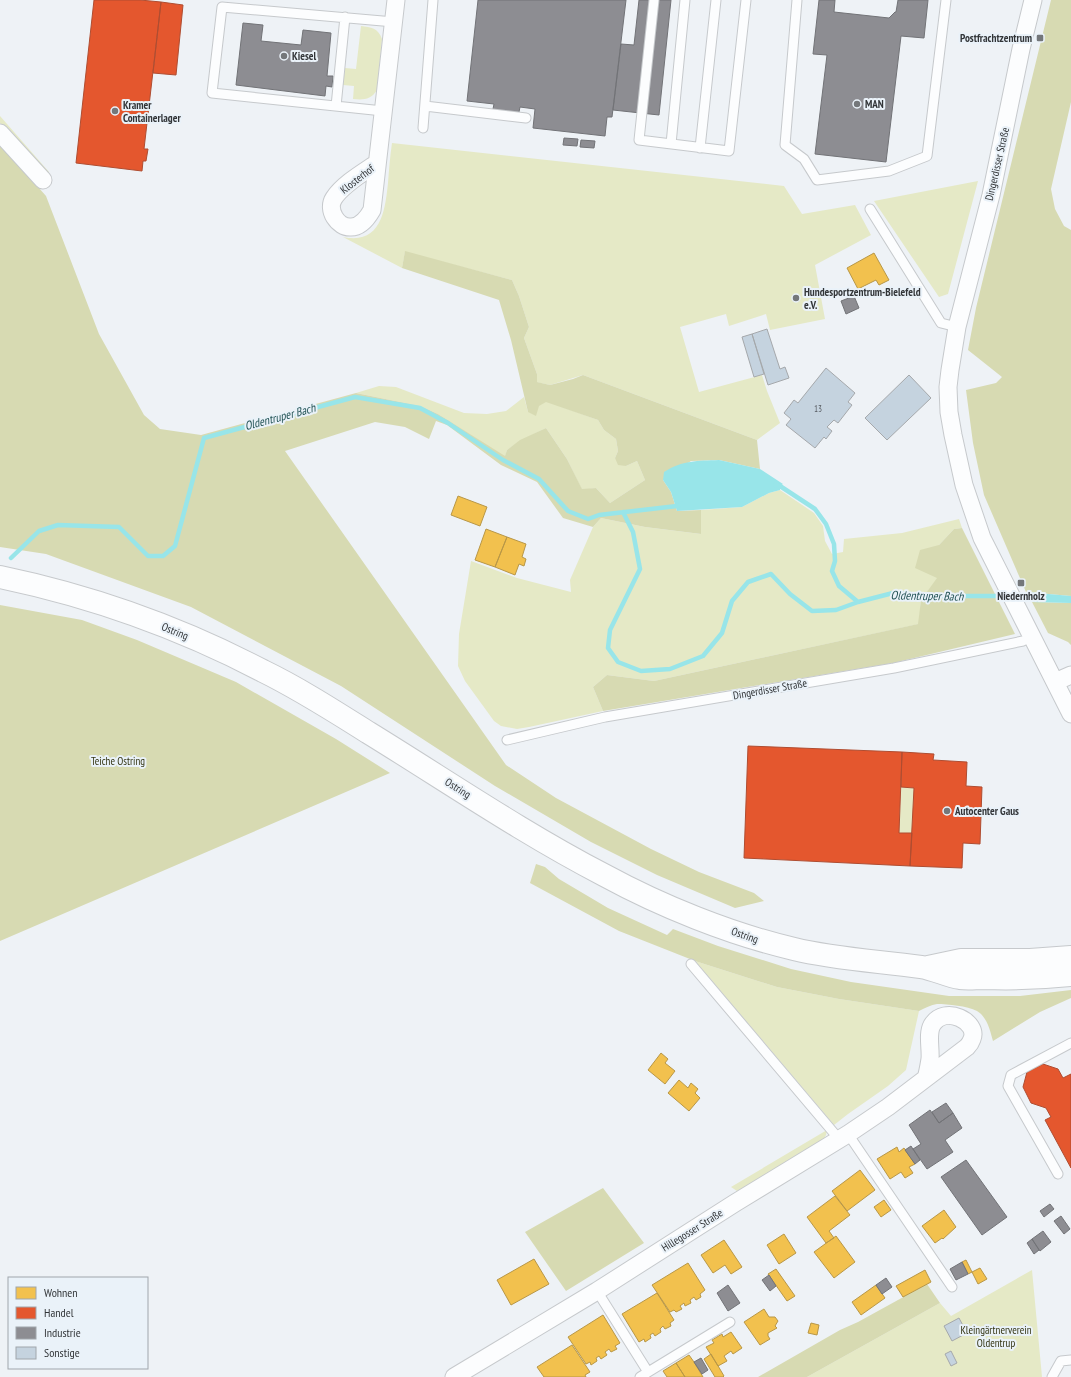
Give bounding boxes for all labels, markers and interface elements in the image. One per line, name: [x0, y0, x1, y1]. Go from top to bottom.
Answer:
place label: Postfrachtzentrum: [960, 31, 1032, 45]
marker: Postfrachtzentrum: [1035, 33, 1045, 43]
place label: Kiesel: [292, 49, 316, 63]
marker: Kiesel: [279, 51, 289, 61]
place label: MAN: [865, 97, 884, 111]
place label: Kramer Containerlager: [123, 98, 181, 125]
marker: MAN: [852, 99, 862, 109]
marker: Kramer Containerlager: [110, 106, 120, 116]
street label: Dingerdisser Straße: [982, 126, 1012, 202]
street label: Klosterhof: [337, 161, 378, 197]
place label: Hundesportzentrum-Bielefeld e.V.: [804, 285, 921, 312]
marker: Hundesportzentrum-Bielefeld e.V.: [791, 293, 801, 303]
water label: Oldentruper Bach: [243, 400, 318, 433]
house number: 13: [814, 403, 822, 414]
marker: Niedernholz: [1016, 578, 1026, 588]
water label: Oldentruper Bach: [891, 587, 964, 604]
place label: Niedernholz: [997, 589, 1045, 603]
street label: Ostring: [160, 619, 191, 643]
street label: Dingerdisser Straße: [732, 676, 809, 702]
park label: Teiche Ostring: [91, 754, 145, 768]
street label: Ostring: [443, 775, 474, 801]
place label: Autocenter Gaus: [954, 804, 1019, 818]
marker: Autocenter Gaus: [942, 806, 952, 816]
street label: Ostring: [730, 924, 761, 946]
street label: Hillegosser Straße: [659, 1205, 726, 1254]
legend: [8, 1277, 148, 1369]
text: Wohnen: [44, 1285, 78, 1300]
text: Handel: [44, 1305, 74, 1320]
park label: Kleingärtnerverein Oldentrup: [960, 1323, 1032, 1350]
text: Industrie: [44, 1325, 81, 1340]
text: Sonstige: [44, 1345, 80, 1360]

